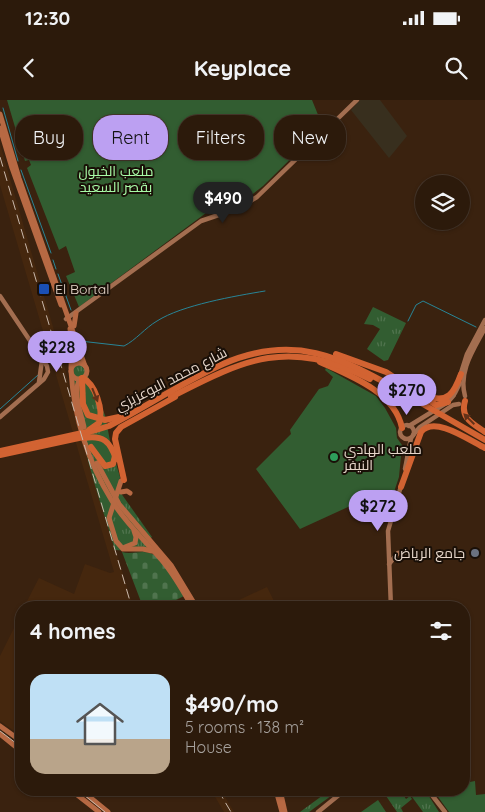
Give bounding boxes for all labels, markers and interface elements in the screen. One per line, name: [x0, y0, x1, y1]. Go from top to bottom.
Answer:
text: 12:30: [25, 6, 70, 30]
icon: back: [15, 54, 43, 82]
text: Keyplace: [194, 54, 291, 82]
icon: search: [442, 54, 470, 82]
chip: Buy: [15, 115, 83, 160]
chip: Rent: [93, 115, 168, 160]
chip: Filters: [178, 115, 264, 160]
chip: New: [274, 115, 346, 160]
park label: ملعب الخيول بقصر السعيد: [78, 162, 154, 196]
map controls: [415, 175, 470, 230]
button: layers: [415, 175, 470, 230]
pin: $490: [193, 182, 253, 224]
text: $490: [204, 188, 242, 208]
place label: El Bortal: [55, 280, 109, 298]
marker: El Bortal: [37, 282, 51, 296]
pin: $228: [27, 330, 87, 373]
text: $228: [39, 337, 75, 357]
street label: شارع محمد البوعزيزي: [112, 343, 231, 418]
pin: $270: [377, 374, 437, 416]
text: $270: [388, 380, 426, 400]
one-way arrow: [92, 388, 100, 402]
one-way arrow: [463, 413, 475, 425]
place label: ملعب الهادي النيفر: [343, 440, 422, 474]
marker: ملعب الهادي النيفر: [328, 451, 340, 463]
pin: $272: [348, 490, 408, 532]
text: $272: [360, 496, 396, 516]
place label: جامع الرياض: [394, 544, 465, 562]
marker: جامع الرياض: [469, 547, 481, 559]
icon: filters: [427, 617, 455, 645]
text: 4 homes: [30, 618, 116, 644]
text: $490/mo: [185, 691, 279, 717]
icon: home: [70, 694, 130, 754]
text: 5 rooms · 138 m²: [185, 717, 304, 737]
text: House: [185, 737, 232, 757]

